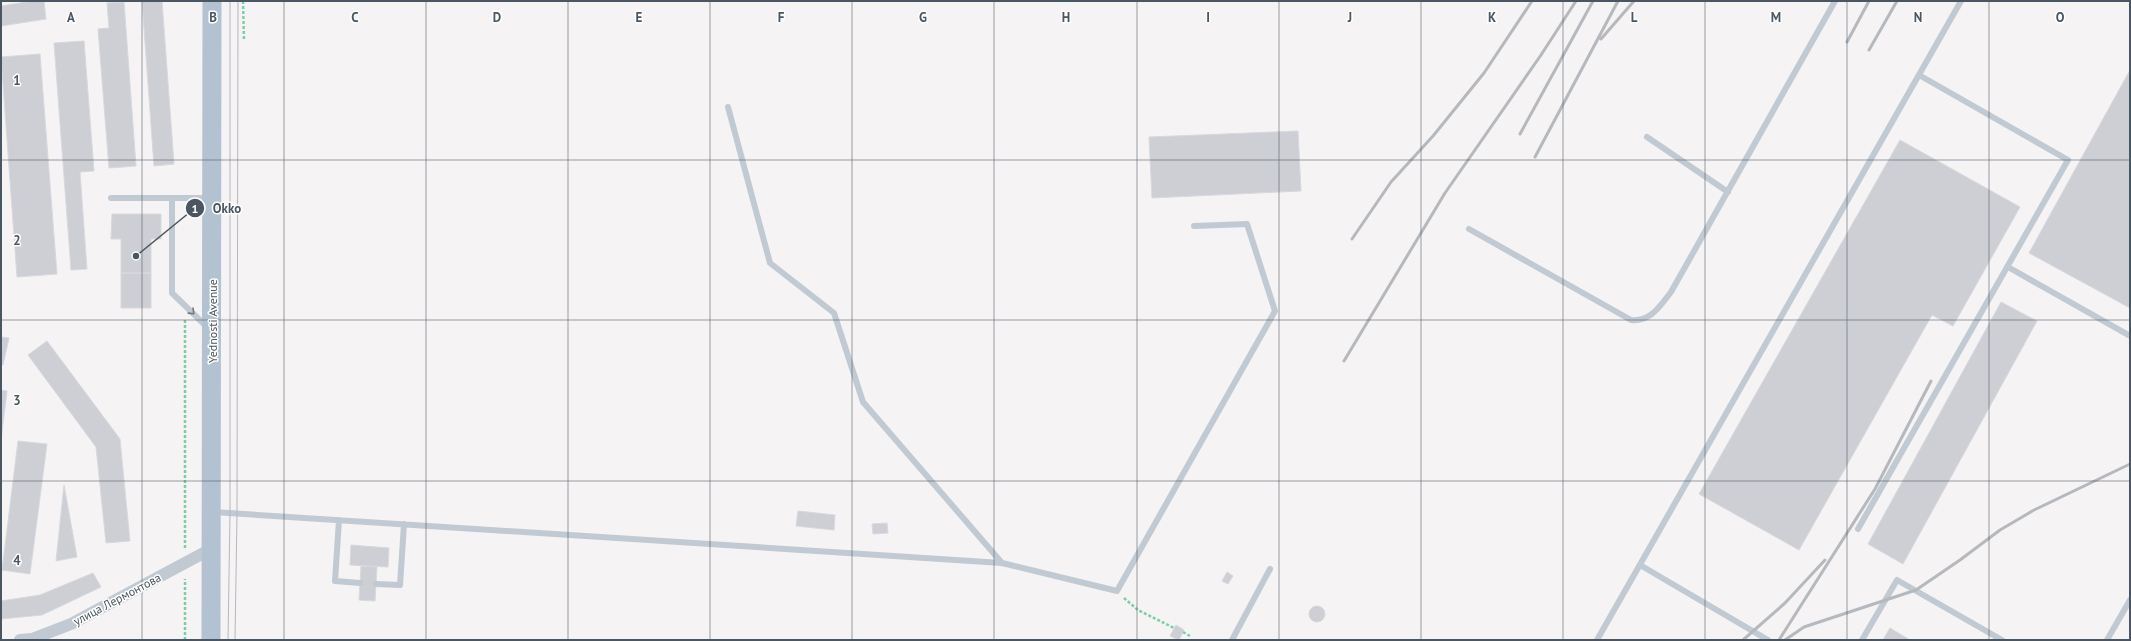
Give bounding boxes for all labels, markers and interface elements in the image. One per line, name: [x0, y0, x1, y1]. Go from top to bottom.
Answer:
text: A: [67, 9, 75, 26]
text: B: [209, 9, 217, 26]
text: C: [351, 9, 359, 26]
text: D: [493, 9, 501, 26]
text: E: [636, 9, 643, 26]
text: F: [778, 9, 785, 26]
text: G: [919, 9, 927, 26]
text: H: [1062, 9, 1070, 26]
text: I: [1206, 9, 1210, 26]
text: J: [1347, 9, 1352, 26]
text: K: [1488, 9, 1496, 26]
text: L: [1631, 9, 1638, 26]
text: M: [1771, 9, 1781, 26]
text: N: [1914, 9, 1922, 26]
text: O: [2056, 9, 2065, 26]
text: 1: [13, 72, 21, 89]
callout: Okko: [185, 196, 249, 221]
text: Okko: [213, 200, 241, 217]
text: 1: [192, 201, 198, 216]
text: 2: [13, 232, 21, 249]
street label: Yednosti Avenue: [205, 279, 220, 363]
one-way arrow: [187, 308, 195, 315]
text: 3: [13, 392, 21, 409]
text: 4: [13, 552, 21, 569]
street label: улица Лермонтова: [71, 570, 164, 628]

